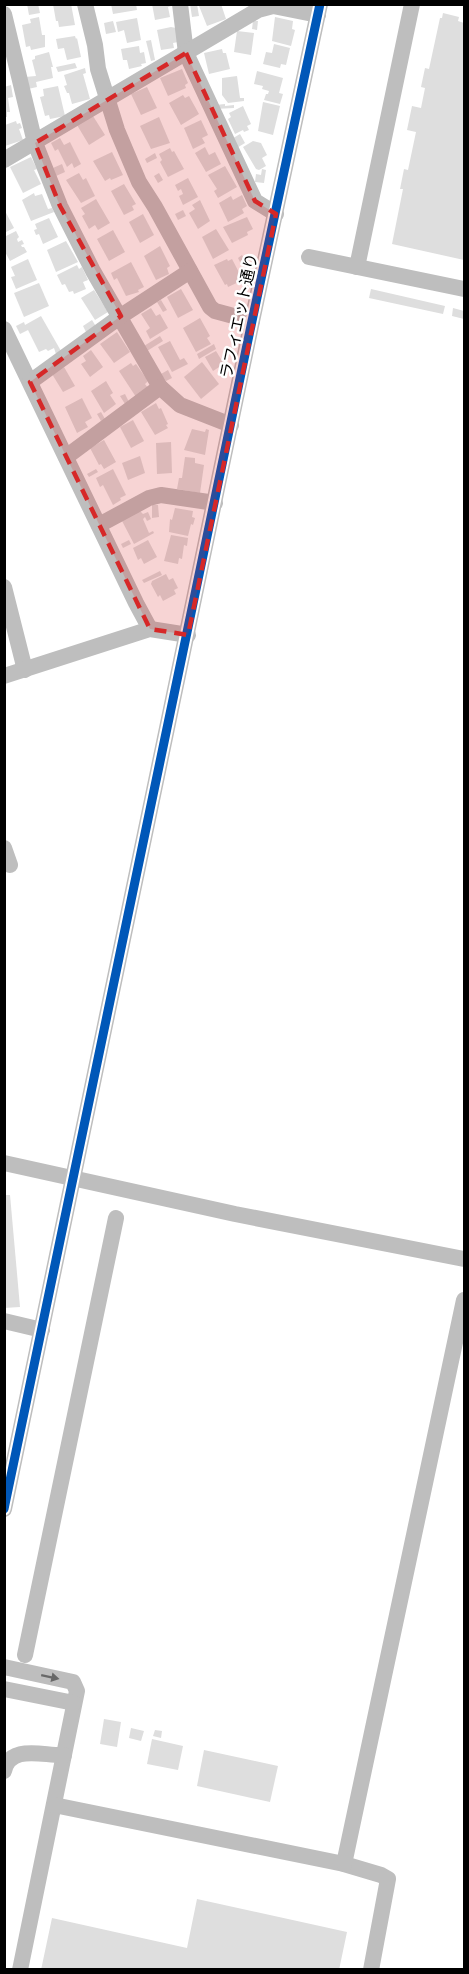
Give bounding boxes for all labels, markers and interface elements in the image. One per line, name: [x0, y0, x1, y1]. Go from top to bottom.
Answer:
street label: ラフィエット通り: [216, 252, 262, 380]
one-way arrow: [40, 1672, 59, 1682]

